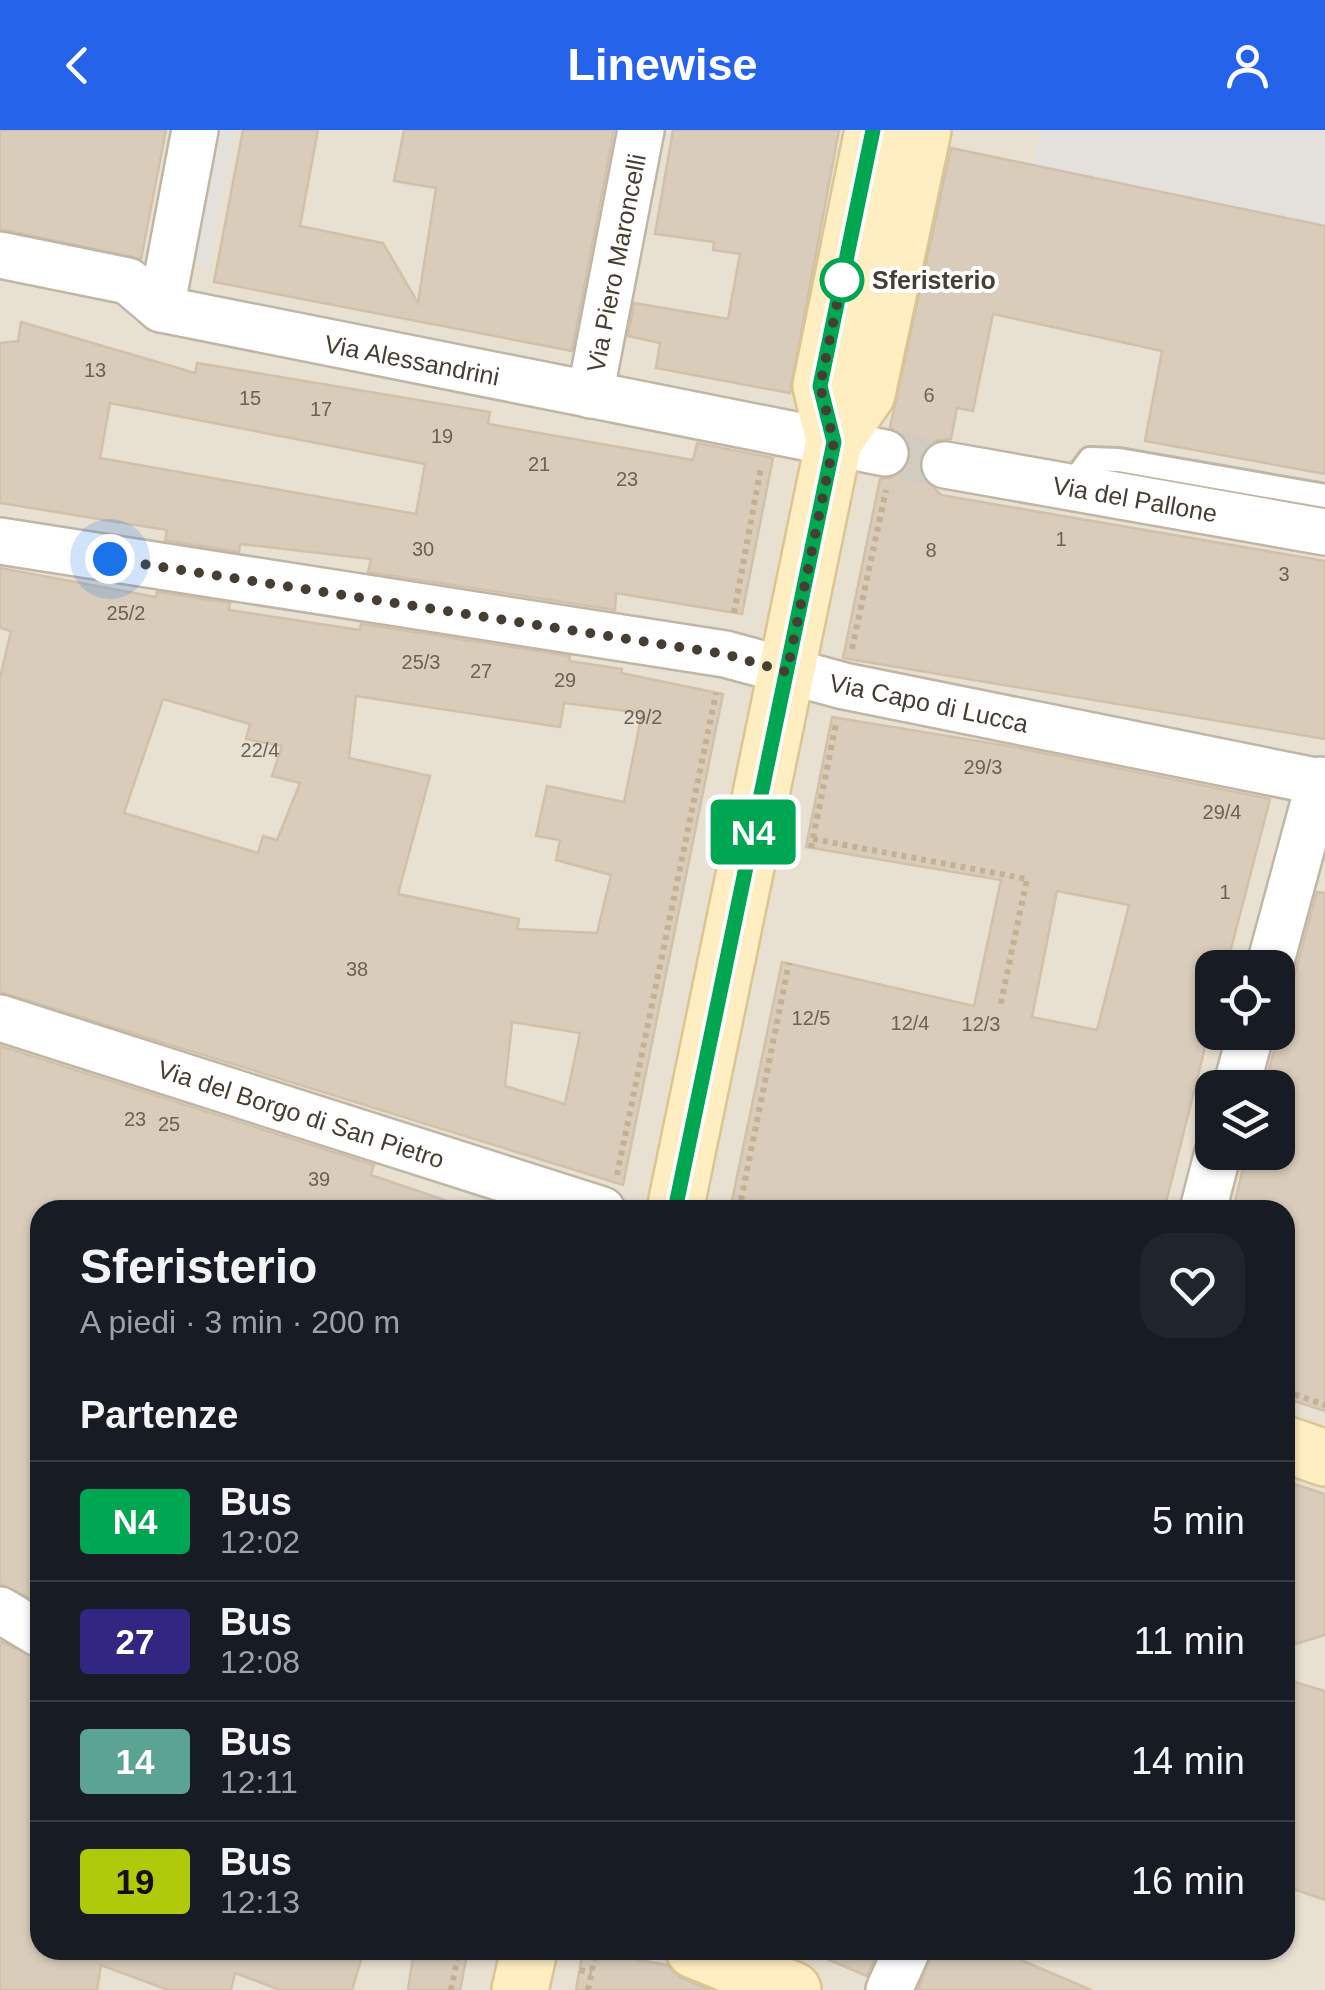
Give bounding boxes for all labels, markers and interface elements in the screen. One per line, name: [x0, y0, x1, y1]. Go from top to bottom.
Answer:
icon: back: [50, 38, 105, 93]
icon: person: [1220, 38, 1275, 93]
text: Linewise: [567, 39, 758, 90]
street label: Via Piero Maroncelli: [581, 151, 651, 375]
marker: Sferisterio: [821, 259, 863, 301]
place label: Sferisterio: [872, 266, 996, 294]
street label: Via Alessandrini: [322, 329, 502, 391]
house number: 13: [84, 359, 106, 381]
house number: 6: [923, 384, 935, 406]
house number: 15: [239, 387, 261, 409]
house number: 17: [310, 398, 332, 420]
house number: 19: [431, 425, 453, 447]
house number: 21: [528, 453, 550, 475]
house number: 23: [616, 468, 638, 490]
street label: Via del Pallone: [1051, 471, 1219, 527]
house number: 1: [1055, 528, 1067, 550]
your location: [85, 534, 135, 584]
house number: 30: [412, 538, 434, 560]
house number: 8: [925, 539, 937, 561]
house number: 3: [1278, 563, 1290, 585]
house number: 25/2: [107, 602, 145, 624]
house number: 25/3: [402, 651, 440, 673]
house number: 27: [470, 660, 492, 682]
street label: Via Capo di Lucca: [827, 668, 1031, 738]
house number: 29: [554, 669, 576, 691]
house number: 29/2: [624, 706, 662, 728]
house number: 22/4: [241, 739, 279, 761]
house number: 29/3: [964, 756, 1002, 778]
line badge: N4: [708, 800, 798, 864]
house number: 29/4: [1203, 801, 1241, 823]
text: N4: [731, 813, 775, 852]
house number: 1: [1219, 881, 1231, 903]
map controls: [1195, 950, 1295, 1170]
button: locate: [1195, 950, 1295, 1050]
house number: 38: [346, 958, 368, 980]
house number: 12/5: [792, 1007, 830, 1029]
house number: 12/4: [891, 1012, 929, 1034]
house number: 12/3: [962, 1013, 1000, 1035]
street label: Via del Borgo di San Pietro: [154, 1054, 448, 1174]
button: layers: [1195, 1070, 1295, 1170]
house number: 23: [124, 1108, 146, 1130]
house number: 25: [158, 1113, 180, 1135]
house number: 39: [308, 1168, 330, 1190]
button: heart: [1140, 1233, 1245, 1338]
text: Sferisterio: [80, 1240, 317, 1293]
text: A piedi · 3 min · 200 m: [80, 1304, 400, 1340]
text: Partenze: [80, 1394, 238, 1436]
text: Bus: [220, 1481, 292, 1523]
text: 5 min: [1152, 1500, 1245, 1542]
text: N4: [113, 1502, 157, 1541]
text: 12:02: [220, 1524, 300, 1560]
text: Bus: [220, 1601, 292, 1643]
text: 11 min: [1134, 1620, 1245, 1662]
text: 27: [116, 1622, 154, 1661]
text: 12:08: [220, 1644, 300, 1680]
text: Bus: [220, 1721, 292, 1763]
text: 14 min: [1131, 1740, 1245, 1782]
text: 14: [116, 1742, 154, 1781]
text: 12:11: [220, 1764, 298, 1800]
text: Bus: [220, 1841, 292, 1883]
text: 16 min: [1131, 1860, 1245, 1902]
text: 19: [116, 1862, 154, 1901]
text: 12:13: [220, 1884, 300, 1920]

